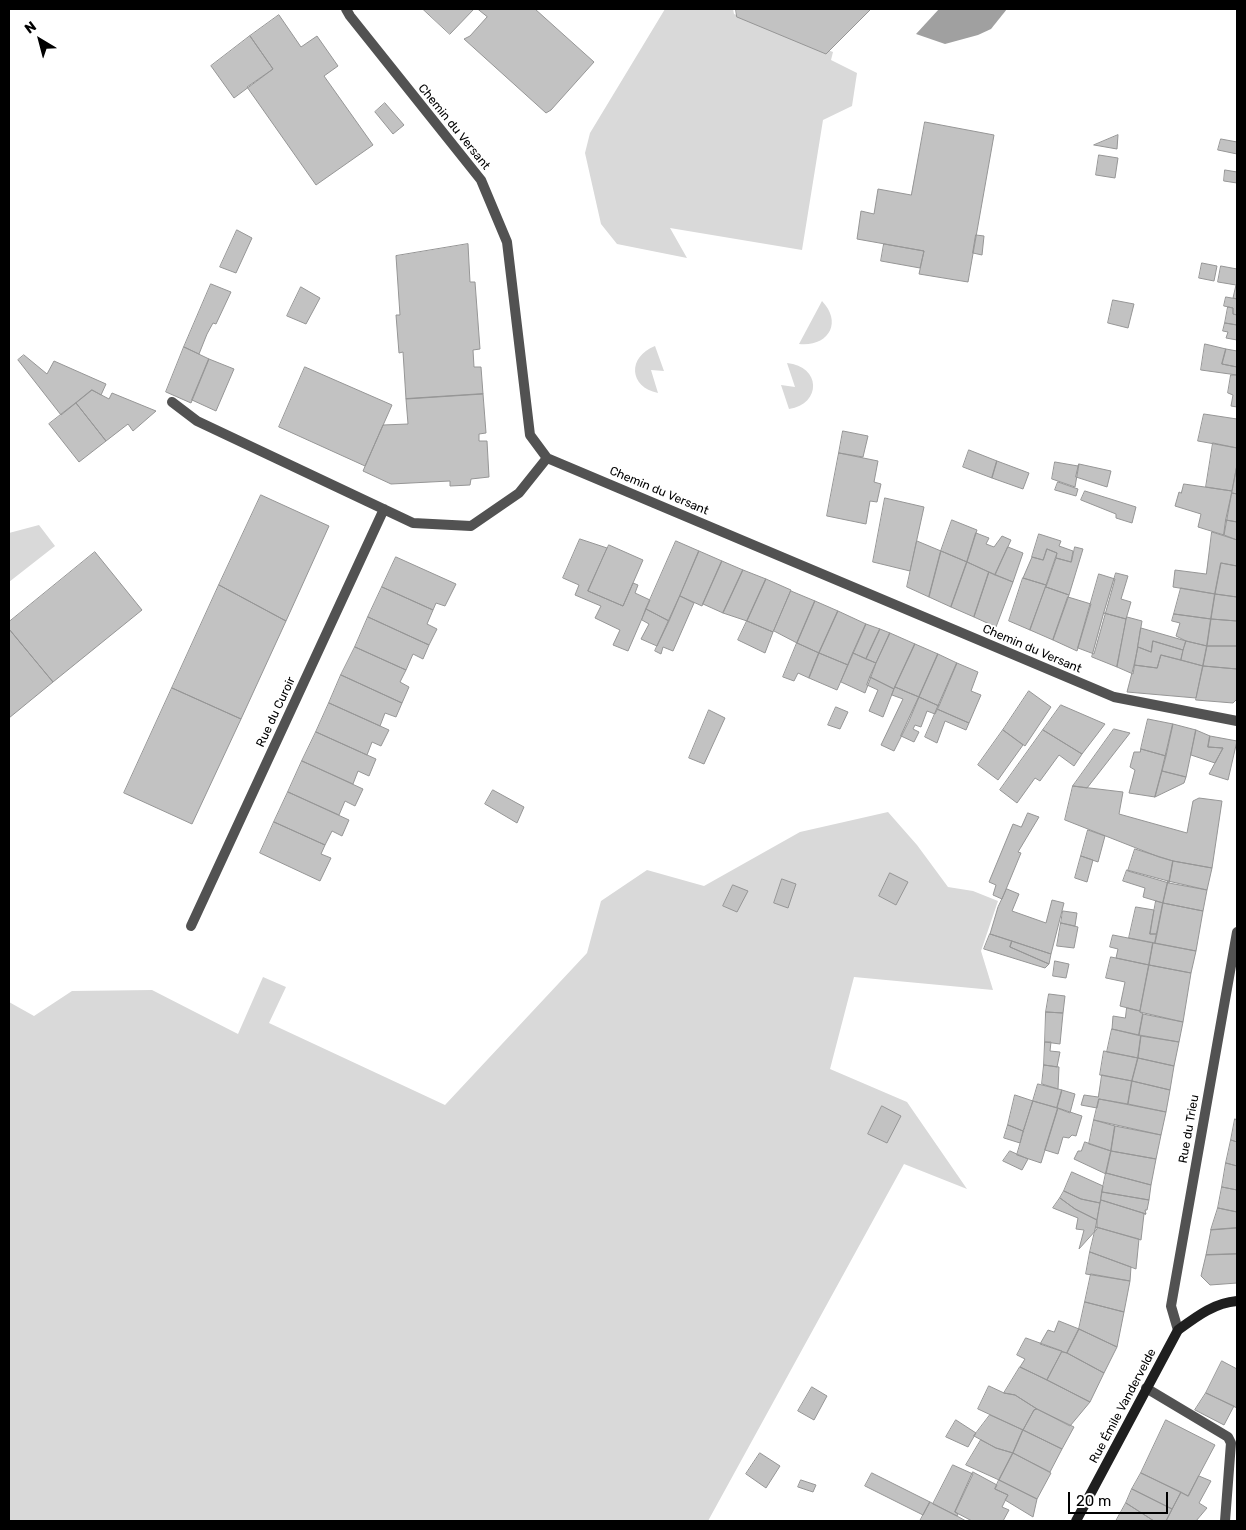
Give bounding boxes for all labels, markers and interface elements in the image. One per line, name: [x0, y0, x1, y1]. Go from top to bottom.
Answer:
north arrow: [15, 15, 65, 65]
text: N: [22, 18, 40, 37]
street label: Chemin du Versant: [415, 81, 493, 173]
street label: Chemin du Versant: [607, 464, 711, 518]
street label: Chemin du Versant: [980, 622, 1084, 676]
street label: Rue du Curoir: [253, 674, 299, 750]
street label: Rue du Trieu: [1176, 1094, 1202, 1164]
street label: Rue Émile Vandervelde: [1087, 1346, 1159, 1466]
scale bar: [1071, 1482, 1171, 1514]
text: 20 m: [1076, 1492, 1111, 1510]

